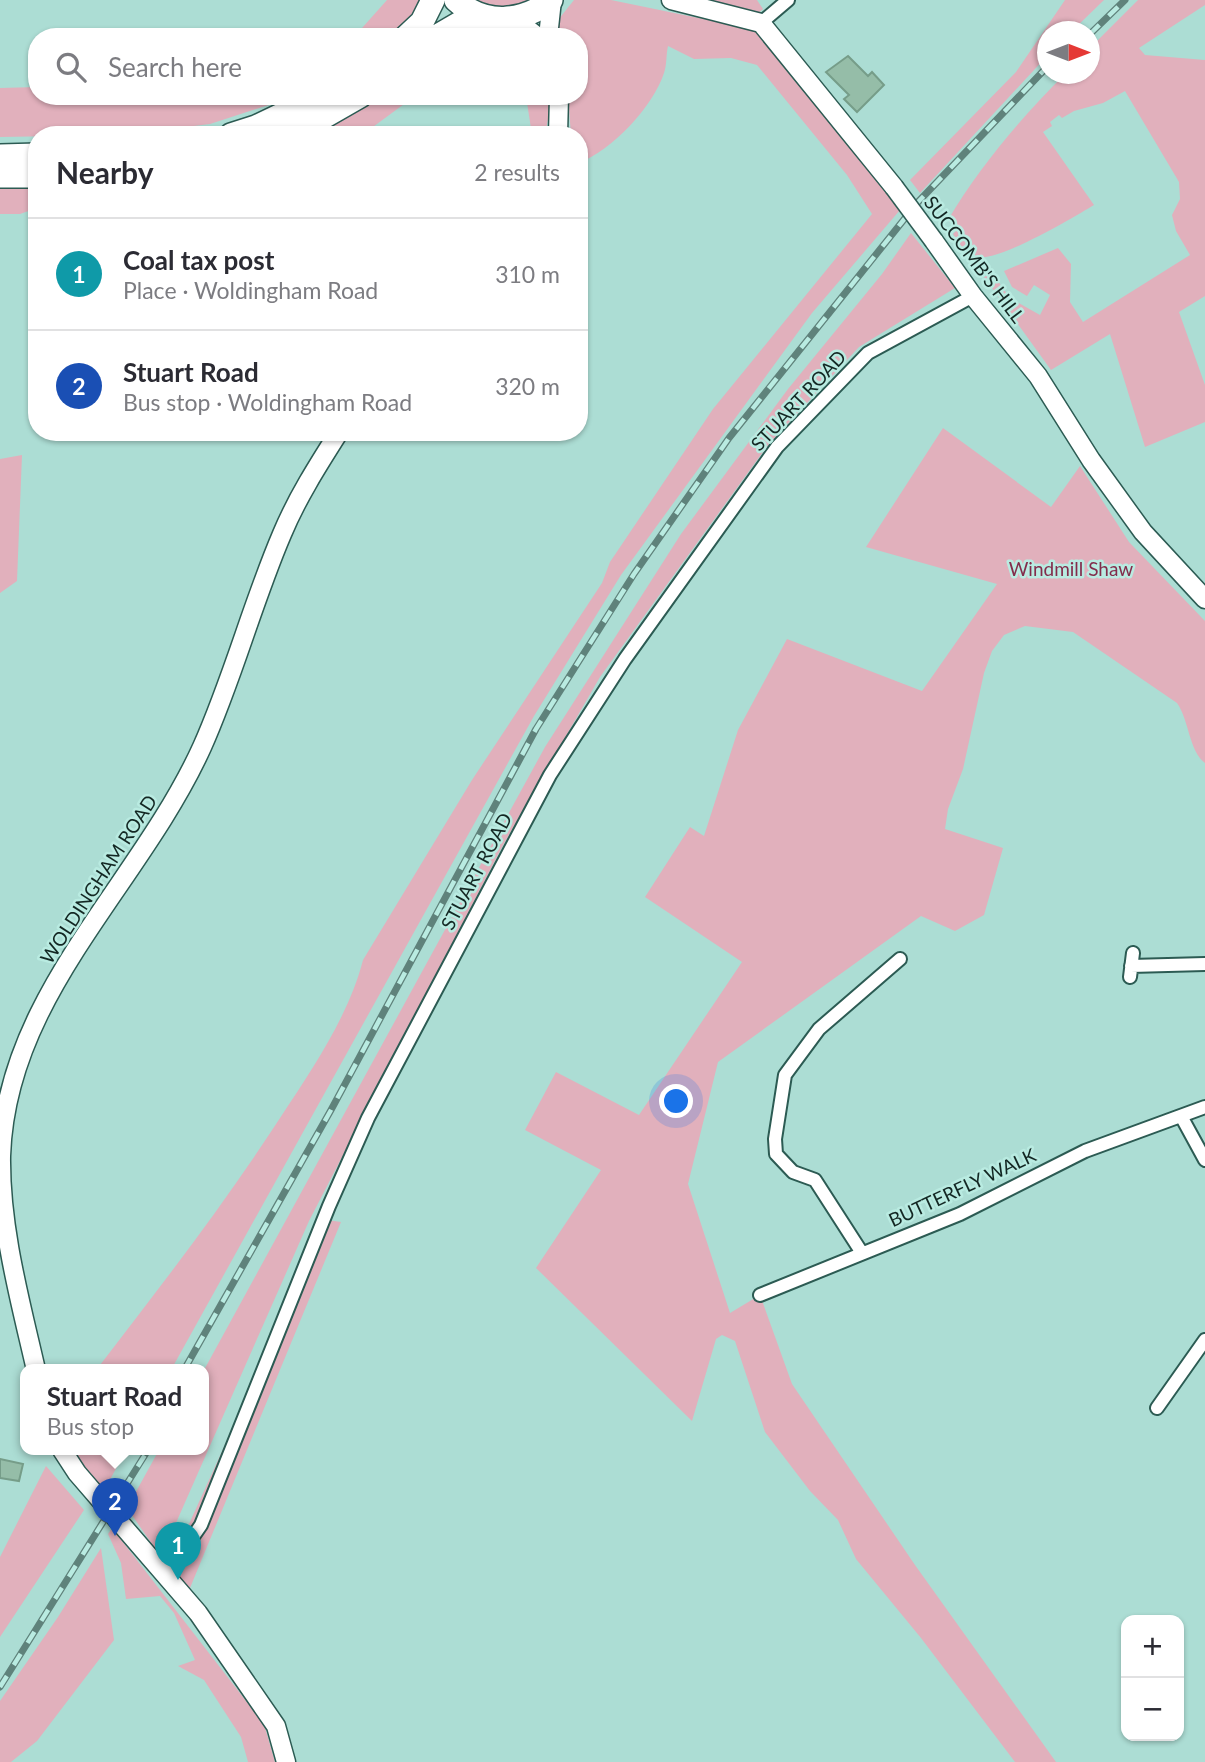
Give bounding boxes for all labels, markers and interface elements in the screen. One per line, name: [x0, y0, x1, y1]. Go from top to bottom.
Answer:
north arrow: [1037, 21, 1100, 84]
search box: [28, 28, 588, 105]
icon: search: [52, 48, 90, 86]
text: Search here: [108, 51, 242, 83]
text: Nearby: [56, 154, 154, 190]
text: 2 results: [474, 158, 560, 186]
street label: SUCCOMB'S HILL: [920, 191, 1030, 327]
text: Coal tax post: [123, 244, 274, 276]
text: 1: [72, 260, 86, 288]
text: 310 m: [495, 260, 560, 288]
text: Place · Woldingham Road: [123, 276, 378, 304]
street label: STUART ROAD: [746, 345, 850, 455]
text: Stuart Road: [123, 356, 259, 388]
text: 2: [72, 372, 86, 400]
text: 320 m: [495, 372, 560, 400]
text: Bus stop · Woldingham Road: [123, 388, 412, 416]
park label: Windmill Shaw: [1009, 557, 1133, 580]
street label: WOLDINGHAM ROAD: [35, 790, 161, 968]
street label: STUART ROAD: [436, 809, 516, 933]
your location: [659, 1084, 693, 1118]
street label: BUTTERFLY WALK: [885, 1143, 1040, 1231]
popup: [20, 1364, 209, 1455]
text: Stuart Road: [47, 1380, 182, 1412]
text: Bus stop: [47, 1412, 134, 1440]
pin: 2: [92, 1478, 138, 1536]
pin: 1: [155, 1522, 201, 1580]
map controls: [1121, 1615, 1184, 1741]
button: +: [1121, 1615, 1184, 1678]
button: −: [1121, 1678, 1184, 1741]

